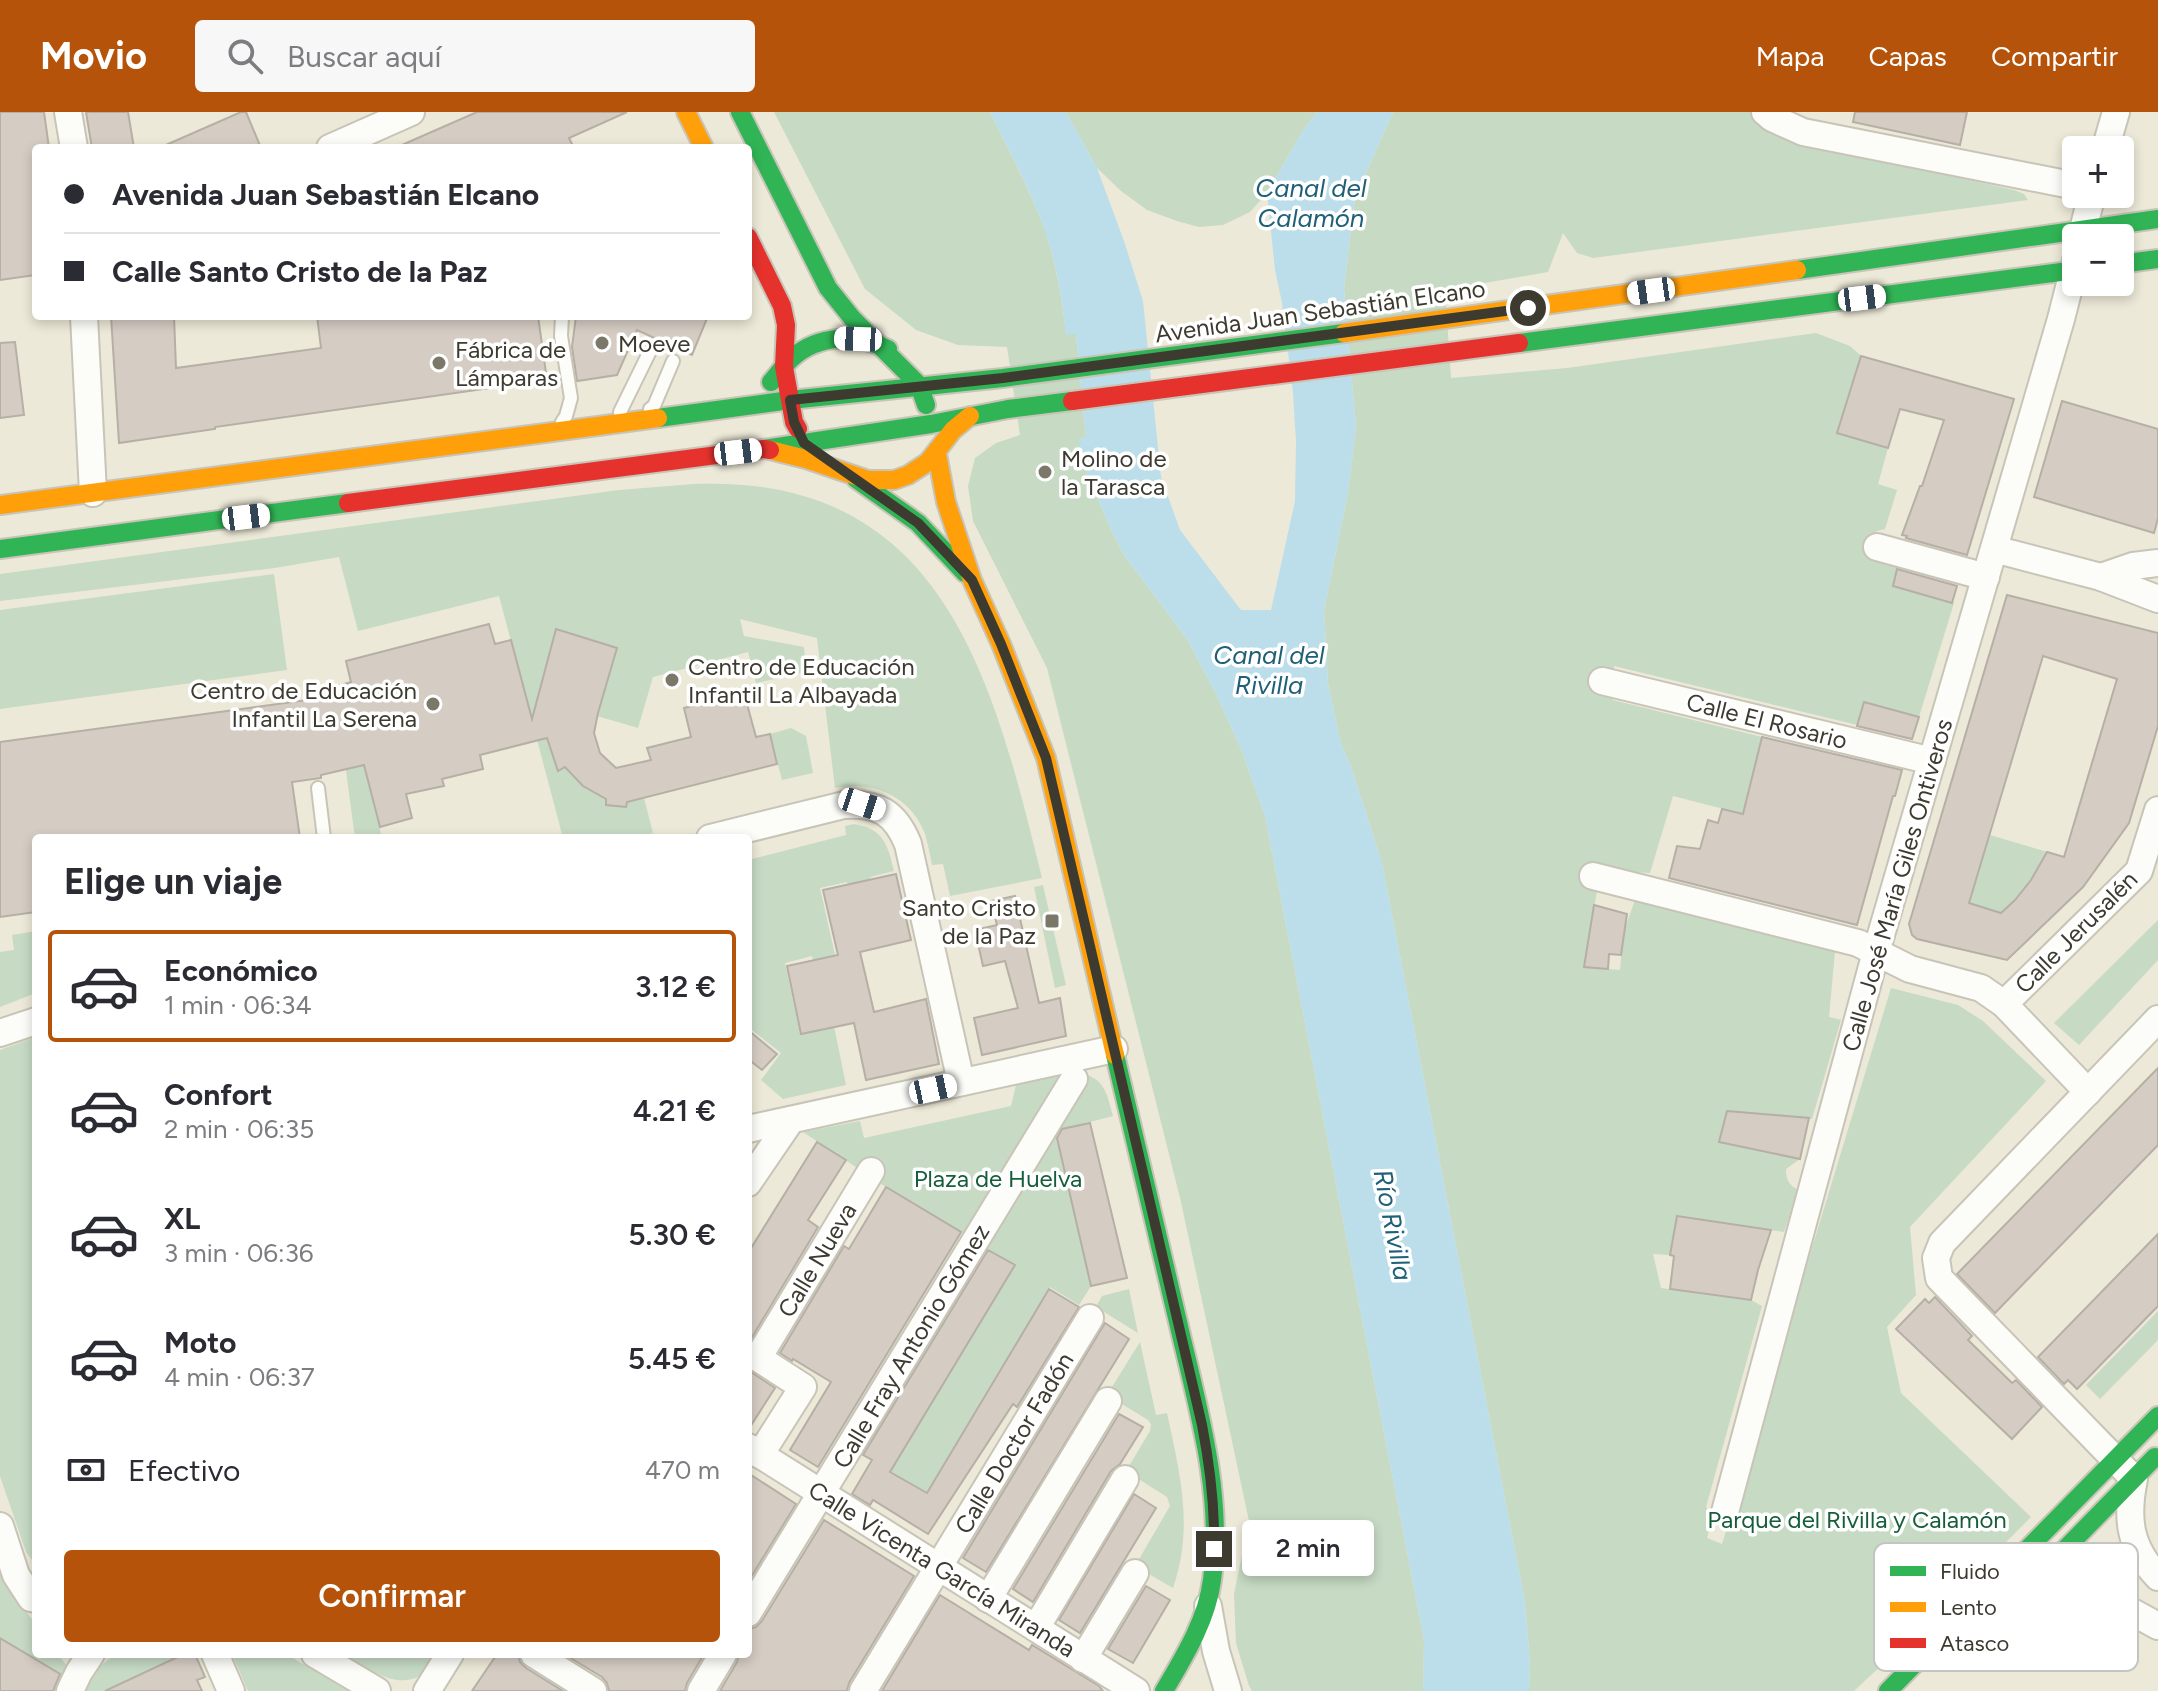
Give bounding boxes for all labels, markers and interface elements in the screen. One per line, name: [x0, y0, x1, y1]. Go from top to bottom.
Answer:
search box: [195, 20, 755, 92]
text: Movio: [40, 33, 147, 79]
icon: search: [223, 34, 267, 78]
text: Buscar aquí: [287, 38, 441, 75]
text: Mapa: [1756, 39, 1825, 73]
text: Capas: [1869, 39, 1947, 73]
text: Compartir: [1991, 39, 2118, 73]
map controls: [2062, 136, 2134, 296]
button: +: [2062, 136, 2134, 208]
water label: Canal del Calamón: [1255, 172, 1367, 234]
text: Avenida Juan Sebastián Elcano: [112, 176, 539, 213]
button: −: [2062, 224, 2134, 296]
text: Calle Santo Cristo de la Paz: [112, 253, 487, 290]
street label: Avenida Juan Sebastián Elcano: [1153, 273, 1487, 349]
car: [1626, 276, 1676, 306]
car: [1837, 283, 1887, 313]
route start: [1510, 290, 1546, 326]
car: [834, 326, 882, 352]
place label: Moeve: [618, 329, 690, 358]
marker: Moeve: [593, 334, 611, 352]
place label: Fábrica de Lámparas: [455, 335, 566, 392]
marker: Fábrica de Lámparas: [430, 354, 448, 372]
car: [713, 437, 763, 467]
place label: Molino de la Tarasca: [1061, 444, 1166, 501]
marker: Molino de la Tarasca: [1036, 463, 1054, 481]
car: [221, 502, 271, 532]
water label: Canal del Rivilla: [1213, 639, 1325, 701]
place label: Centro de Educación Infantil La Albayada: [688, 652, 915, 709]
marker: Centro de Educación Infantil La Albayada: [663, 671, 681, 689]
place label: Centro de Educación Infantil La Serena: [190, 676, 417, 733]
street label: Calle El Rosario: [1684, 687, 1850, 755]
marker: Centro de Educación Infantil La Serena: [424, 695, 442, 713]
street label: Calle José María Giles Ontiveros: [1836, 715, 1958, 1055]
car: [835, 785, 889, 823]
text: Elige un viaje: [64, 860, 282, 903]
street label: Calle Jerusalén: [2009, 865, 2143, 999]
place label: Santo Cristo de la Paz: [902, 893, 1036, 950]
marker: Santo Cristo de la Paz: [1043, 912, 1061, 930]
icon: car: [68, 950, 140, 1022]
text: Económico: [164, 952, 318, 989]
text: 3.12 €: [635, 968, 716, 1005]
text: 1 min · 06:34: [164, 989, 312, 1021]
car: [907, 1072, 959, 1106]
icon: car: [68, 1074, 140, 1146]
text: Confort: [164, 1076, 273, 1113]
text: 4.21 €: [633, 1092, 716, 1129]
text: 2 min · 06:35: [164, 1113, 314, 1145]
park label: Plaza de Huelva: [914, 1164, 1082, 1193]
water label: Río Rivilla: [1367, 1167, 1419, 1283]
icon: car: [68, 1198, 140, 1270]
street label: Calle Nueva: [772, 1198, 862, 1322]
text: XL: [164, 1200, 200, 1237]
text: 5.30 €: [628, 1216, 716, 1253]
street label: Calle Fray Antonio Gómez: [827, 1219, 995, 1473]
text: 3 min · 06:36: [164, 1237, 314, 1269]
icon: car: [68, 1322, 140, 1394]
text: Moto: [164, 1324, 236, 1361]
text: 5.45 €: [628, 1340, 716, 1377]
street label: Calle Doctor Fadón: [949, 1347, 1079, 1539]
text: 4 min · 06:37: [164, 1361, 315, 1393]
icon: cash: [64, 1448, 108, 1492]
text: Efectivo: [128, 1452, 240, 1489]
text: 470 m: [645, 1454, 720, 1486]
street label: Calle Vicenta García Miranda: [803, 1475, 1081, 1663]
park label: Parque del Rivilla y Calamón: [1707, 1505, 2007, 1534]
callout: 2 min: [1242, 1521, 1374, 1577]
route end: [1196, 1531, 1232, 1567]
text: 2 min: [1276, 1532, 1340, 1564]
legend: [1874, 1543, 2138, 1671]
button: Confirmar: [64, 1550, 720, 1642]
text: Fluido: [1940, 1558, 2000, 1585]
text: Lento: [1940, 1594, 1997, 1621]
text: Atasco: [1940, 1630, 2009, 1657]

